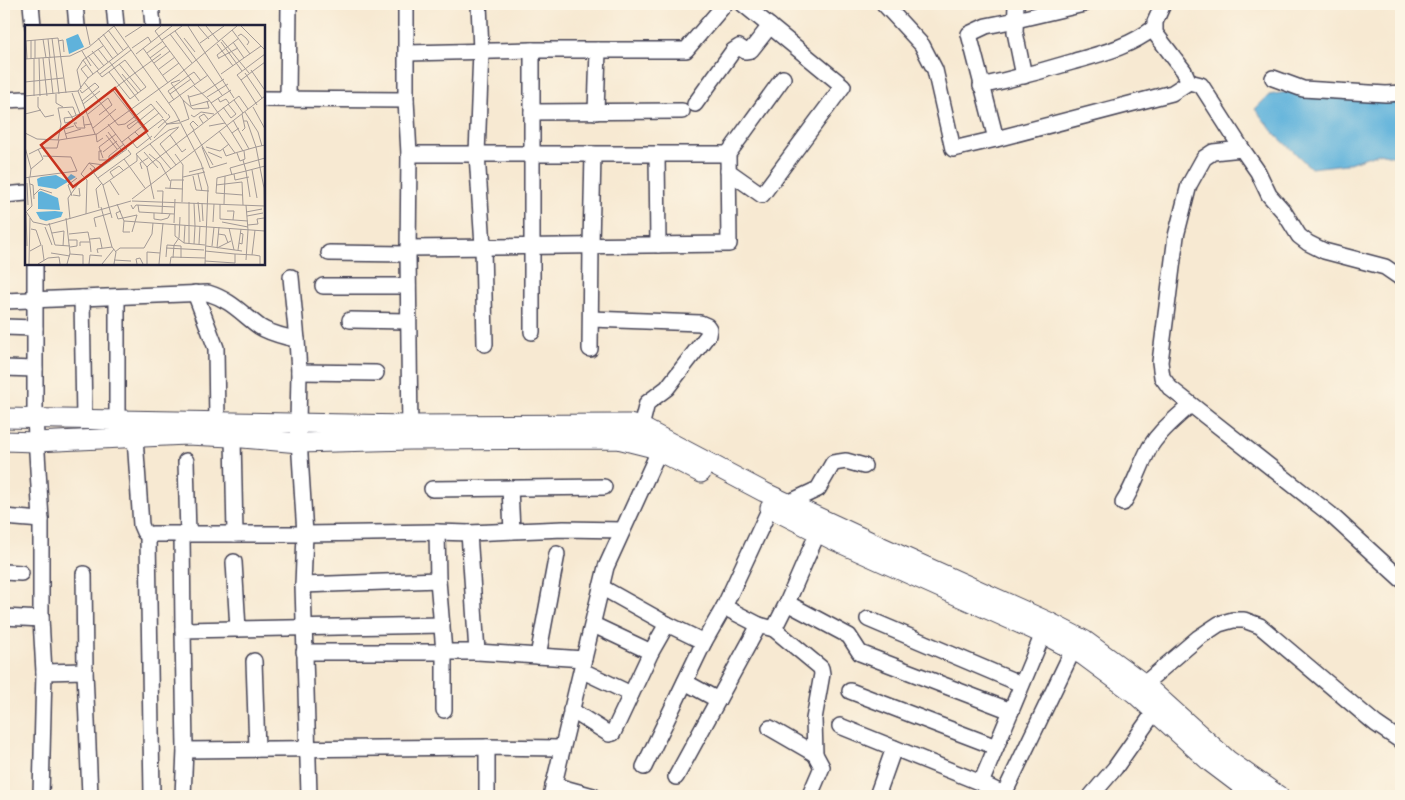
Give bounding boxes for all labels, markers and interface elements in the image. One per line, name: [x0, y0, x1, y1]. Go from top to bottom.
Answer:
inset map: [25, 25, 265, 265]

